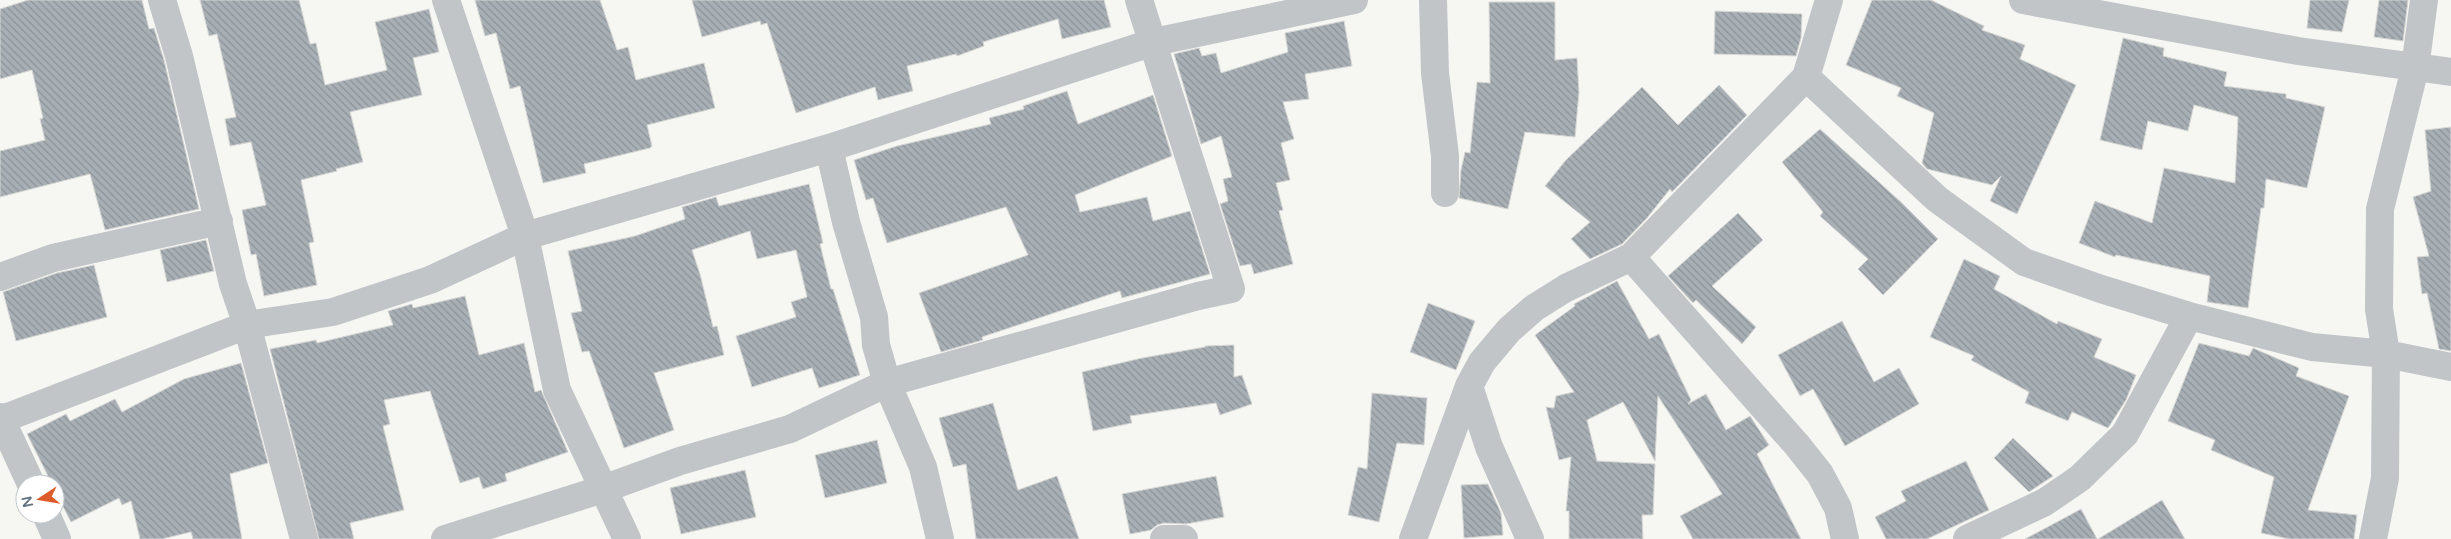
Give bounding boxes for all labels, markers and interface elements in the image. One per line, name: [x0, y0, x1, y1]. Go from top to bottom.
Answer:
north arrow: [15, 474, 65, 524]
text: N: [18, 494, 37, 509]

